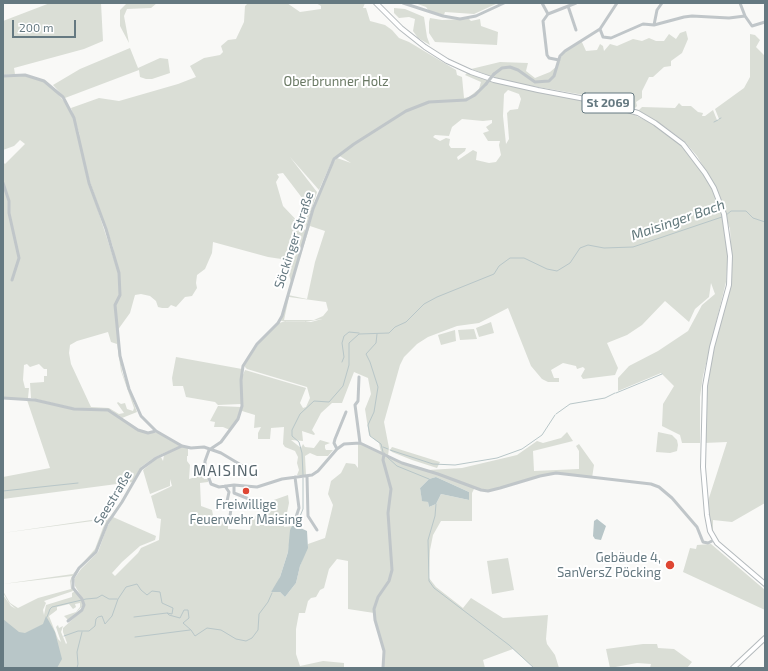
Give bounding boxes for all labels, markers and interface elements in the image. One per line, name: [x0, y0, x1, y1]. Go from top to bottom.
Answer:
scale bar: [14, 12, 78, 38]
text: 200 m: [19, 20, 53, 34]
park label: Oberbrunner Holz: [283, 74, 389, 90]
road number: St 2069: [582, 93, 634, 113]
street label: Söckinger Straße: [271, 190, 317, 290]
water label: Maisinger Bach: [629, 196, 727, 244]
district label: MAISING: [193, 462, 259, 480]
street label: Seestraße: [91, 468, 135, 528]
marker: Freiwillige Feuerwehr Maising: [241, 486, 251, 496]
place label: Freiwillige Feuerwehr Maising: [189, 497, 303, 528]
place label: Gebäude 4, SanVersZ Pöcking: [557, 550, 661, 581]
marker: Gebäude 4, SanVersZ Pöcking: [664, 559, 676, 571]

